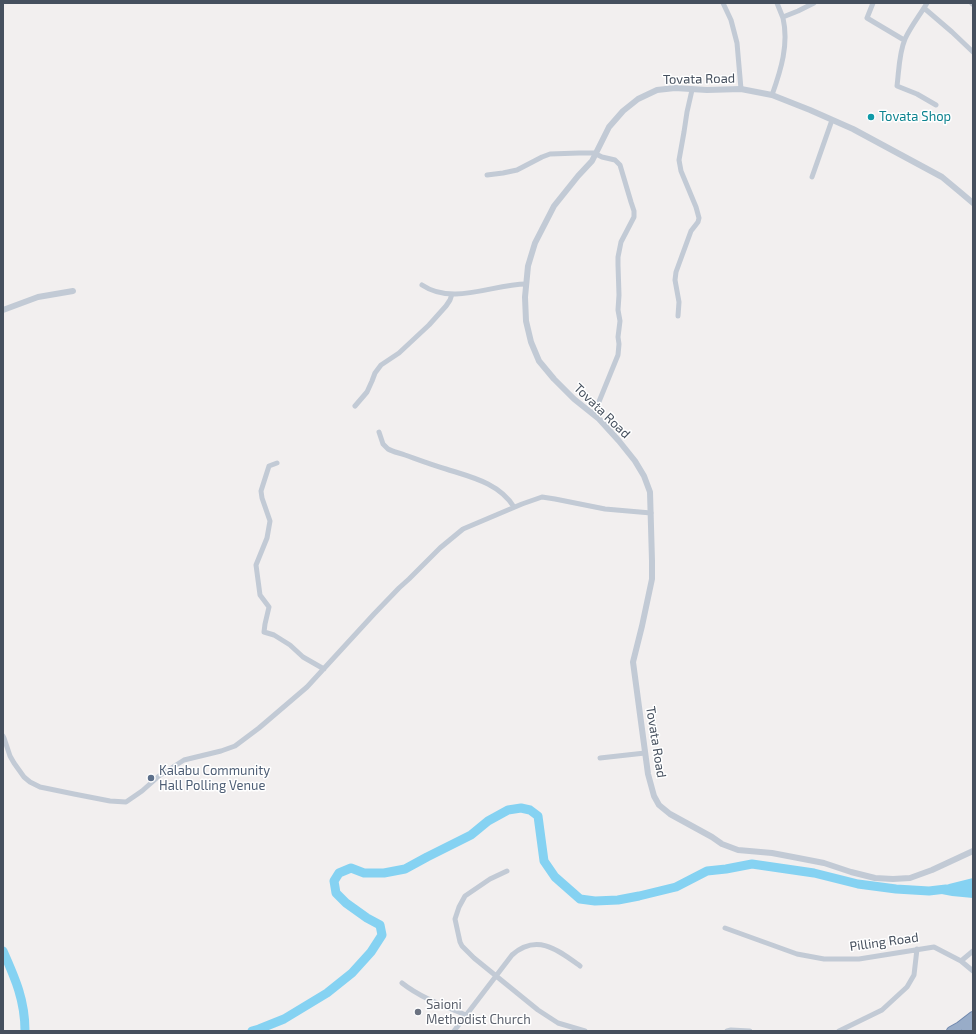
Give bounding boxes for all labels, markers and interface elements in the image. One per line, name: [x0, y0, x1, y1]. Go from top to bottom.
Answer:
street label: Tovata Road: [663, 71, 735, 87]
place label: Tovata Shop: [879, 109, 951, 125]
marker: Tovata Shop: [866, 112, 876, 122]
street label: Tovata Road: [571, 380, 633, 442]
street label: Tovata Road: [643, 705, 669, 779]
place label: Kalabu Community Hall Polling Venue: [159, 763, 270, 794]
marker: Kalabu Community Hall Polling Venue: [146, 773, 156, 783]
street label: Pilling Road: [849, 929, 919, 955]
place label: Saioni Methodist Church: [426, 997, 531, 1028]
marker: Saioni Methodist Church: [413, 1007, 423, 1017]

